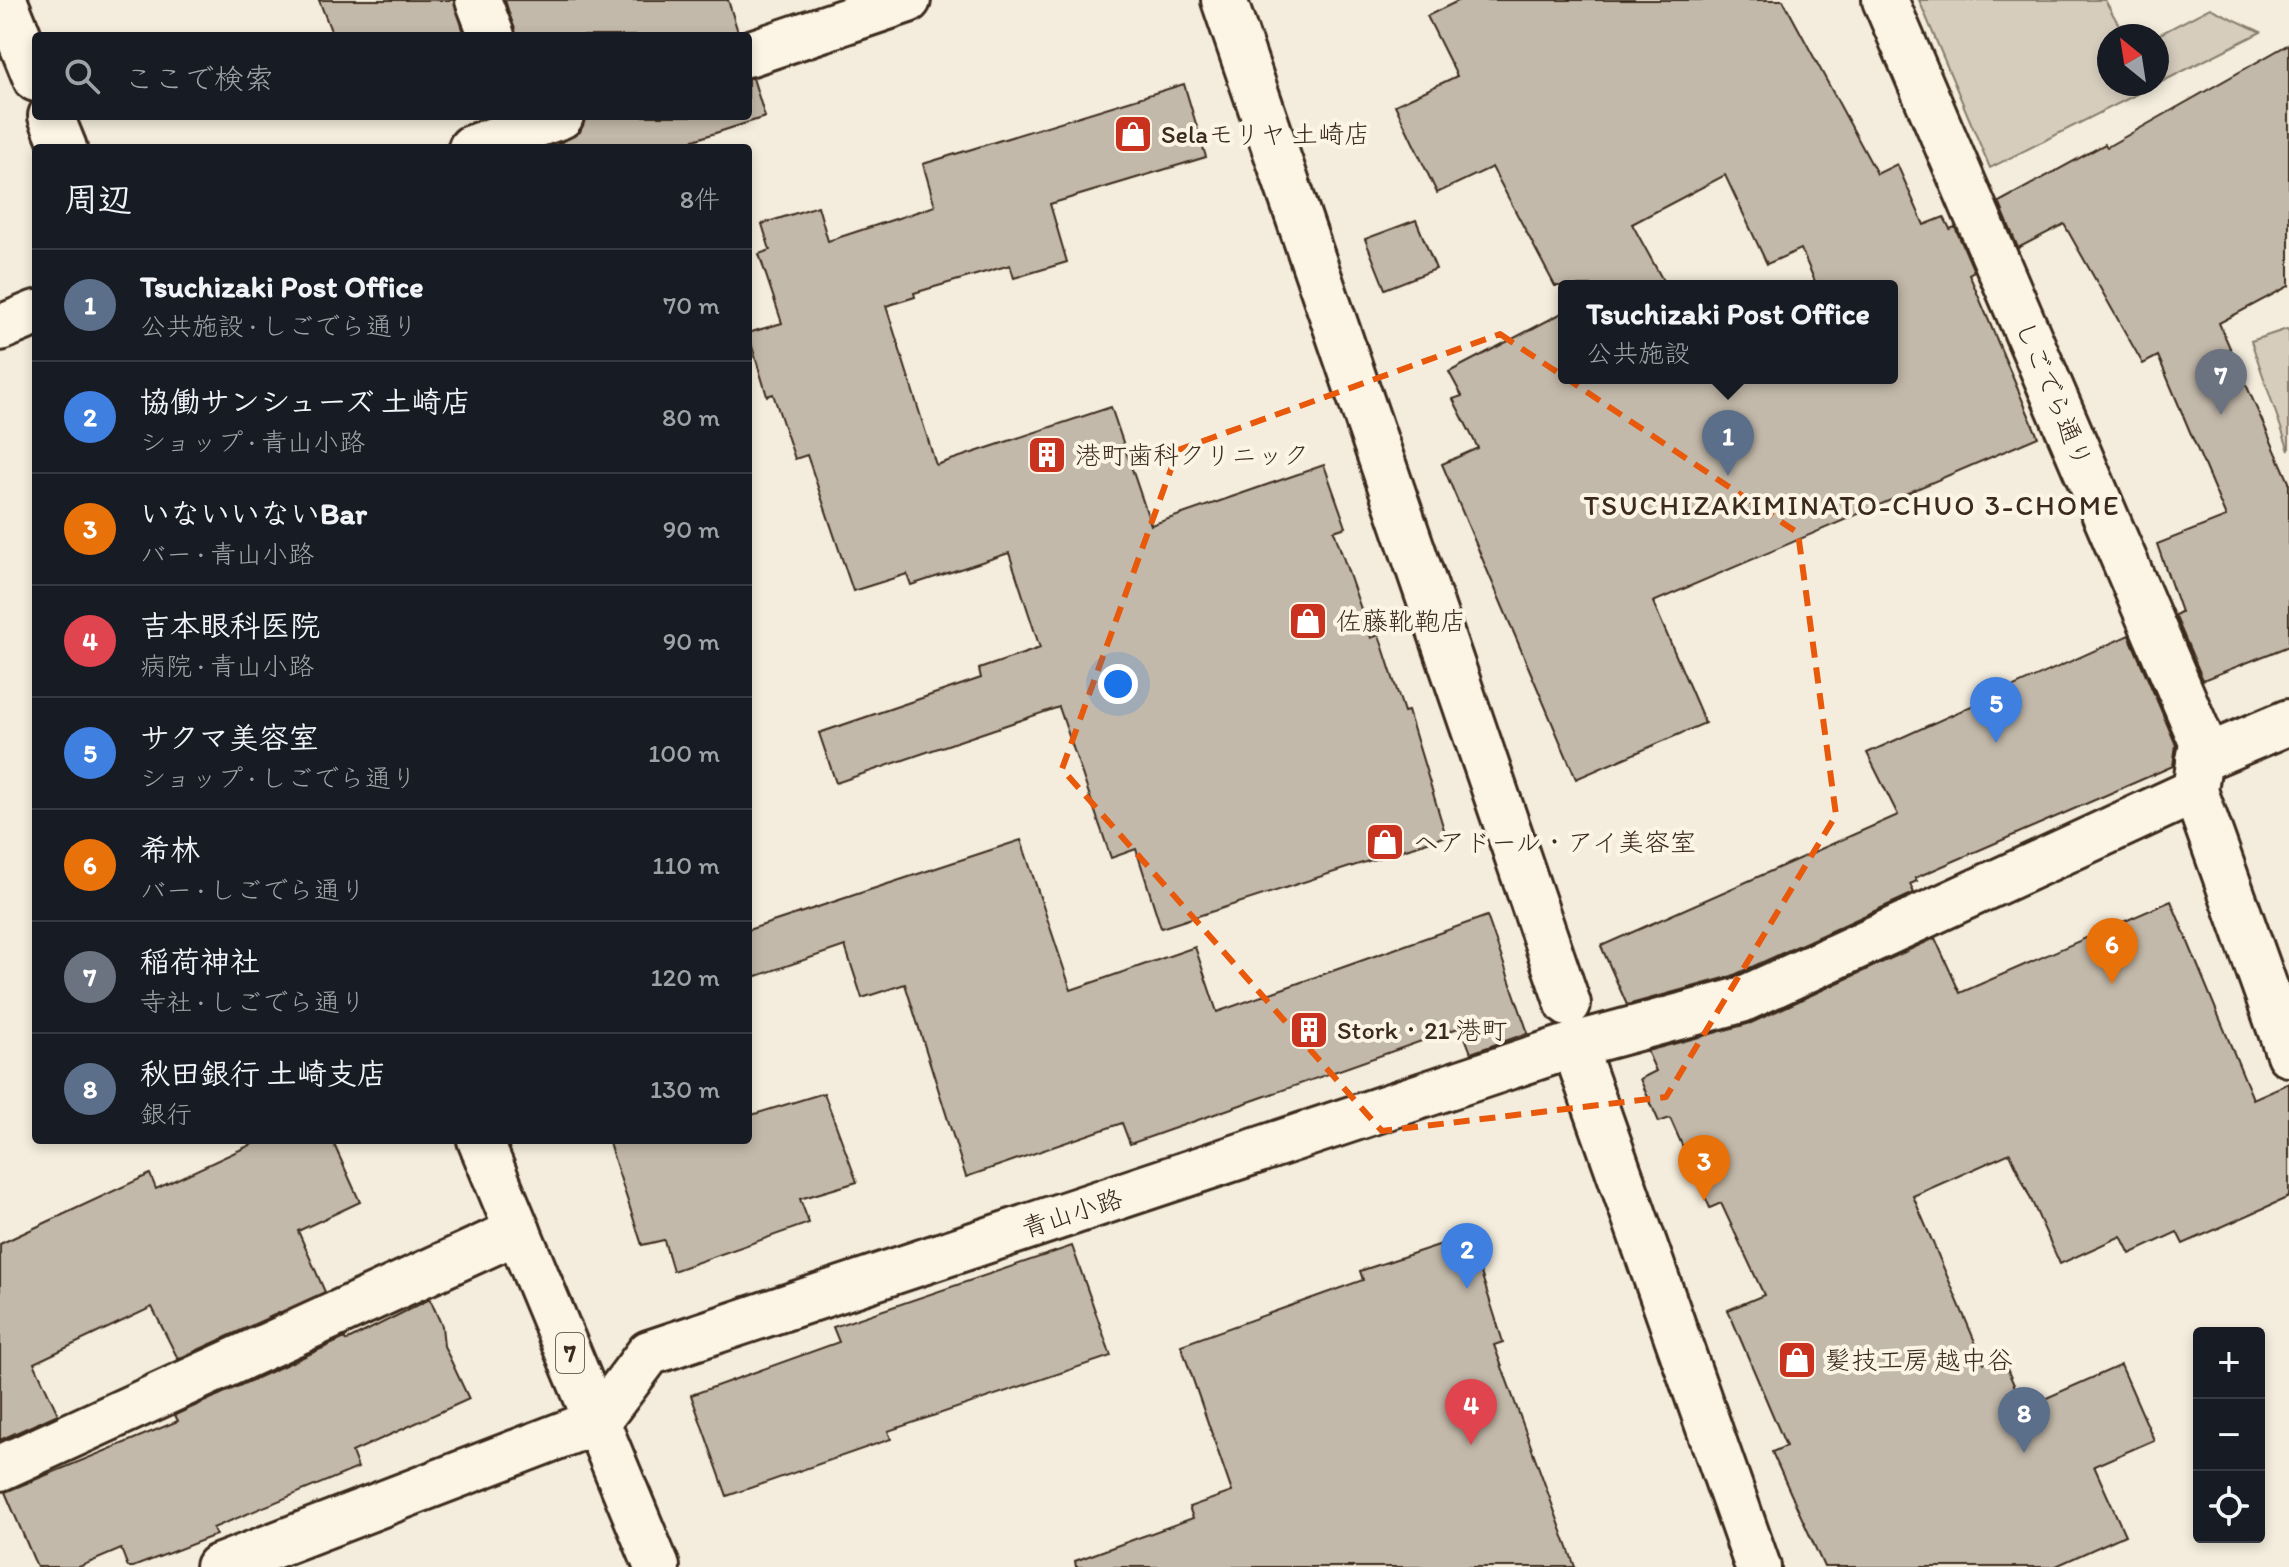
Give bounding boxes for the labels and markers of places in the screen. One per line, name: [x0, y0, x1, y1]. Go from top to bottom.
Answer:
shop icon: Selaモリヤ 土崎店: [1112, 113, 1154, 155]
place label: Selaモリヤ 土崎店: [1161, 118, 1370, 150]
pin: 7: [2195, 349, 2247, 415]
pin: 1: [1702, 410, 1754, 476]
building icon: 港町歯科クリニック: [1026, 434, 1068, 476]
place label: 港町歯科クリニック: [1075, 439, 1309, 471]
shop icon: 佐藤靴鞄店: [1287, 600, 1329, 642]
place label: 佐藤靴鞄店: [1336, 605, 1466, 637]
pin: 5: [1970, 677, 2022, 743]
shop icon: ヘアドール・アイ美容室: [1364, 821, 1406, 863]
place label: ヘアドール・アイ美容室: [1413, 826, 1696, 858]
pin: 6: [2086, 918, 2138, 984]
building icon: Stork・21 港町: [1288, 1009, 1330, 1051]
place label: Stork・21 港町: [1337, 1014, 1508, 1046]
pin: 3: [1678, 1135, 1730, 1201]
pin: 2: [1441, 1223, 1493, 1289]
shop icon: 髪技工房 越中谷: [1776, 1339, 1818, 1381]
place label: 髪技工房 越中谷: [1825, 1344, 2013, 1376]
pin: 4: [1445, 1379, 1497, 1445]
pin: 8: [1998, 1387, 2050, 1453]

